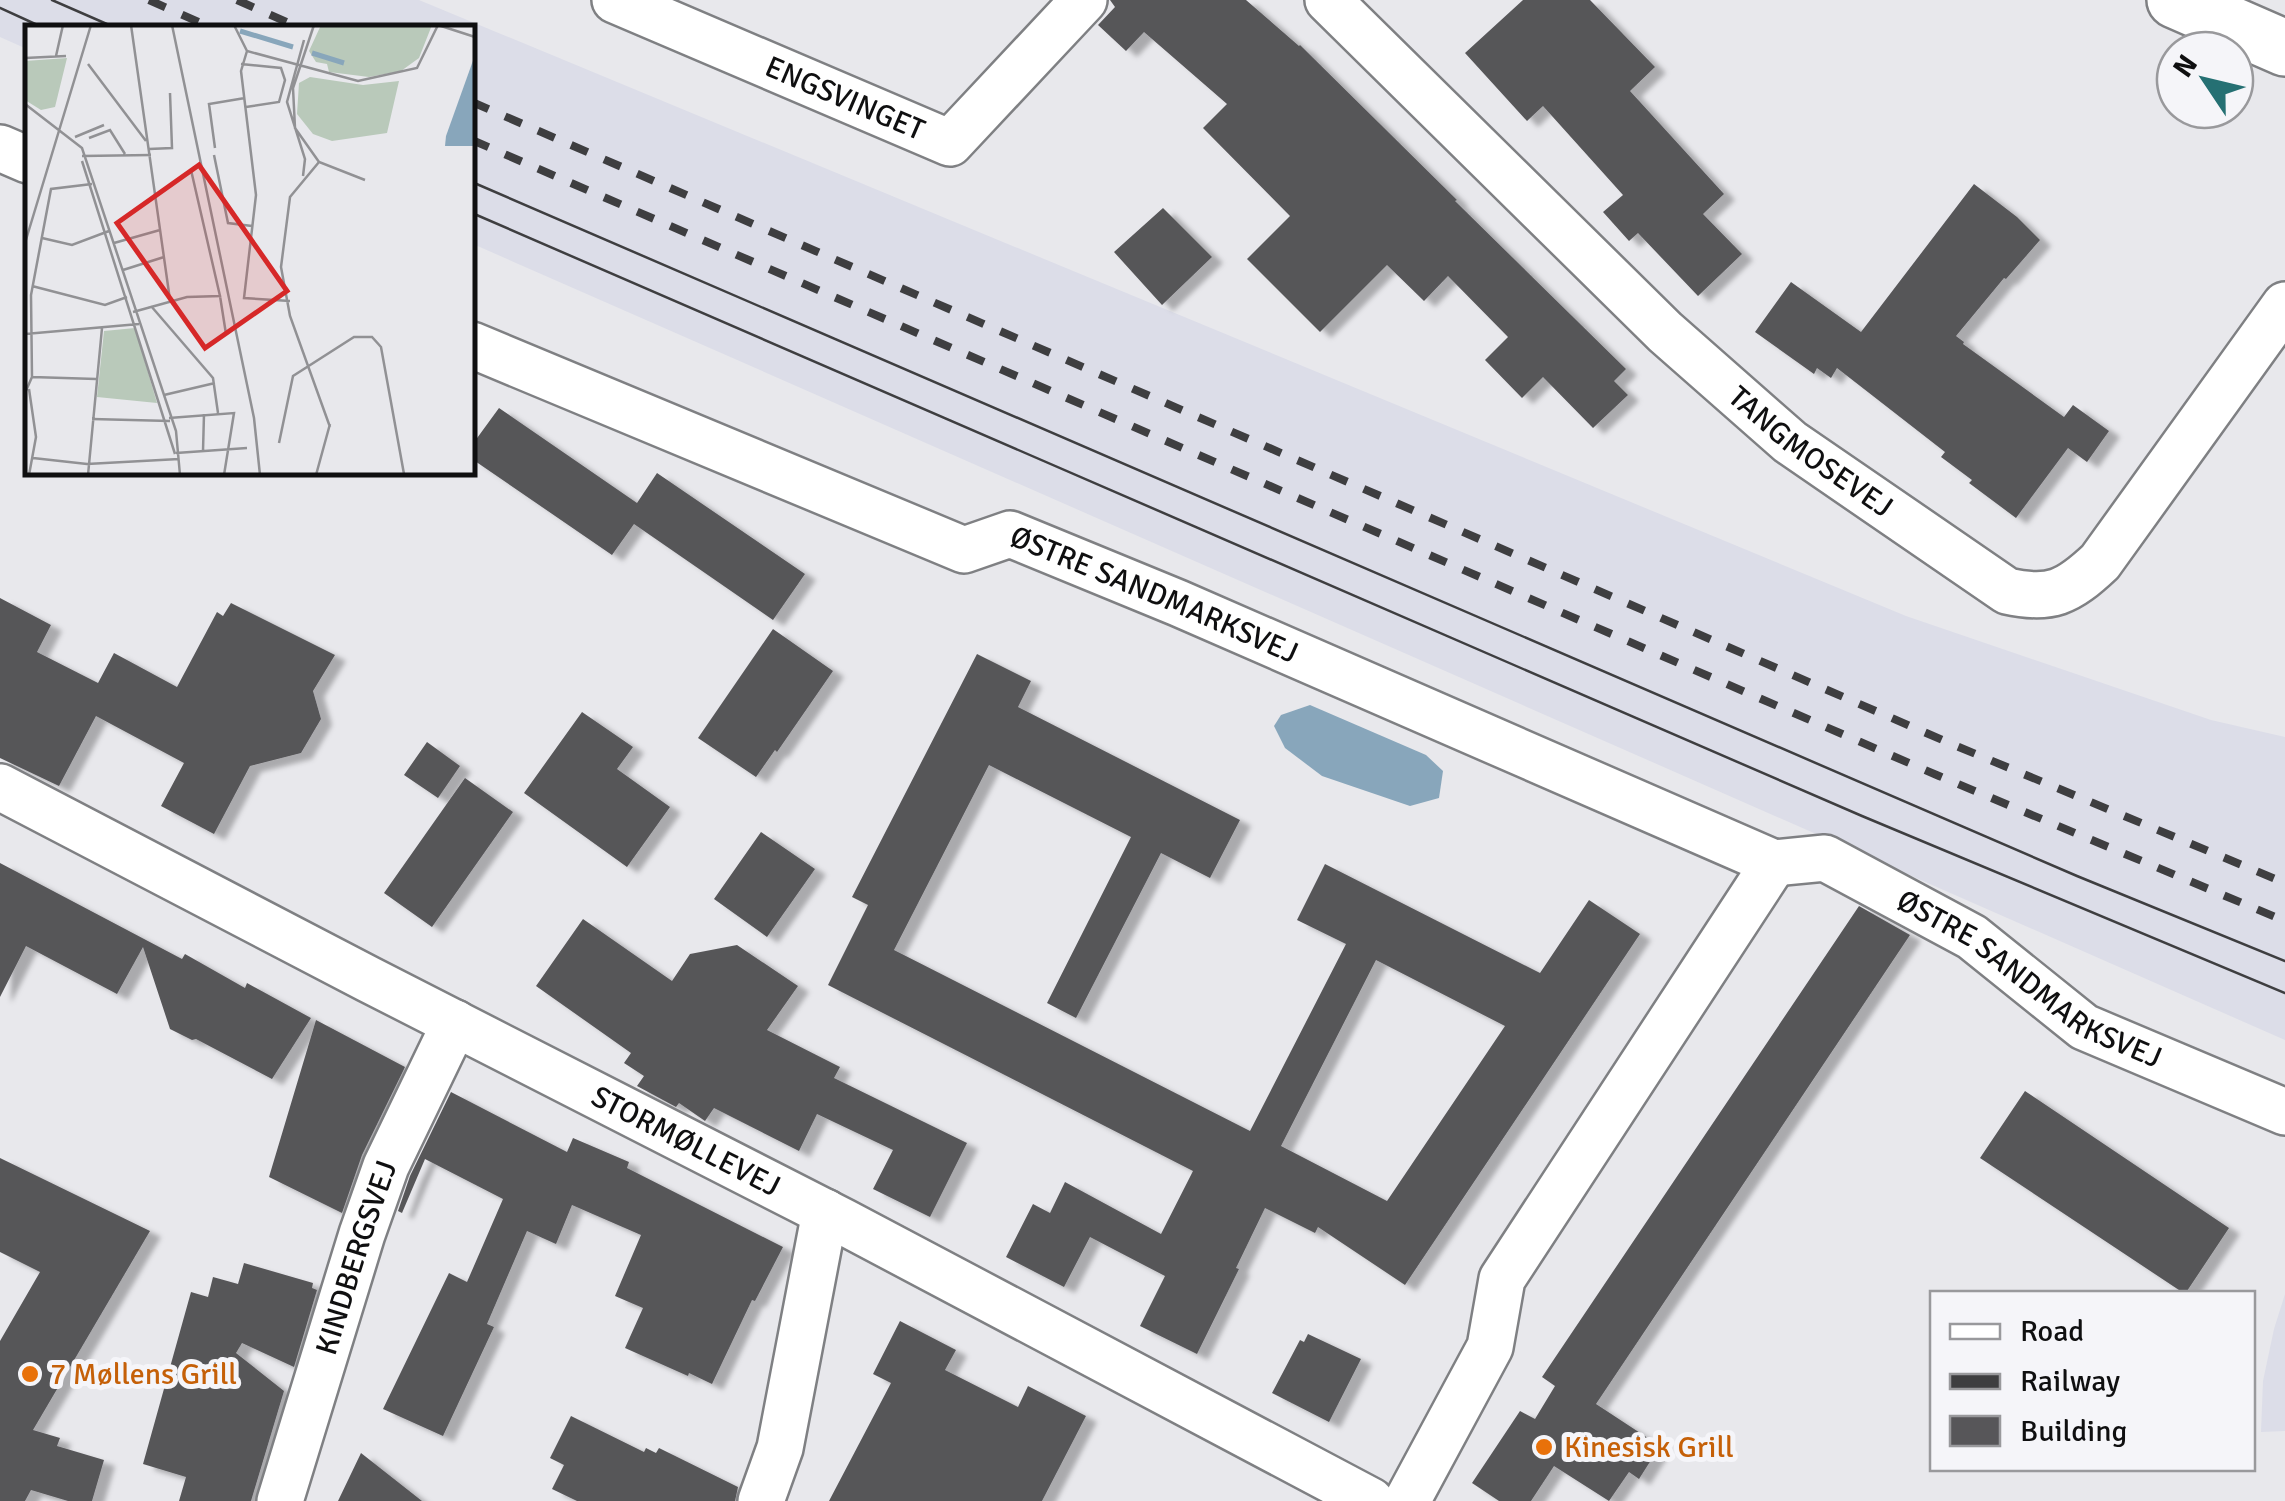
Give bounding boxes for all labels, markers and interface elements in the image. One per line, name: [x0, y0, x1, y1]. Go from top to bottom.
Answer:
inset map: [25, 25, 475, 475]
north arrow: [2155, 30, 2255, 130]
street label: ENGSVINGET: [759, 48, 930, 149]
text: N: [2166, 49, 2205, 84]
street label: TANGMOSEVEJ: [1721, 378, 1900, 526]
street label: ØSTRE SANDMARKSVEJ: [1005, 518, 1303, 672]
street label: ØSTRE SANDMARKSVEJ: [1890, 882, 2167, 1077]
street label: STORMØLLEVEJ: [585, 1078, 786, 1205]
street label: KINDBERGSVEJ: [308, 1156, 405, 1359]
legend: [1930, 1291, 2255, 1471]
text: Road: [2020, 1313, 2084, 1350]
place label: 7 Møllens Grill: [50, 1356, 237, 1393]
marker: 7 Møllens Grill: [19, 1363, 41, 1385]
text: Railway: [2020, 1363, 2120, 1400]
text: Building: [2020, 1413, 2127, 1450]
place label: Kinesisk Grill: [1564, 1429, 1734, 1466]
marker: Kinesisk Grill: [1533, 1436, 1555, 1458]

